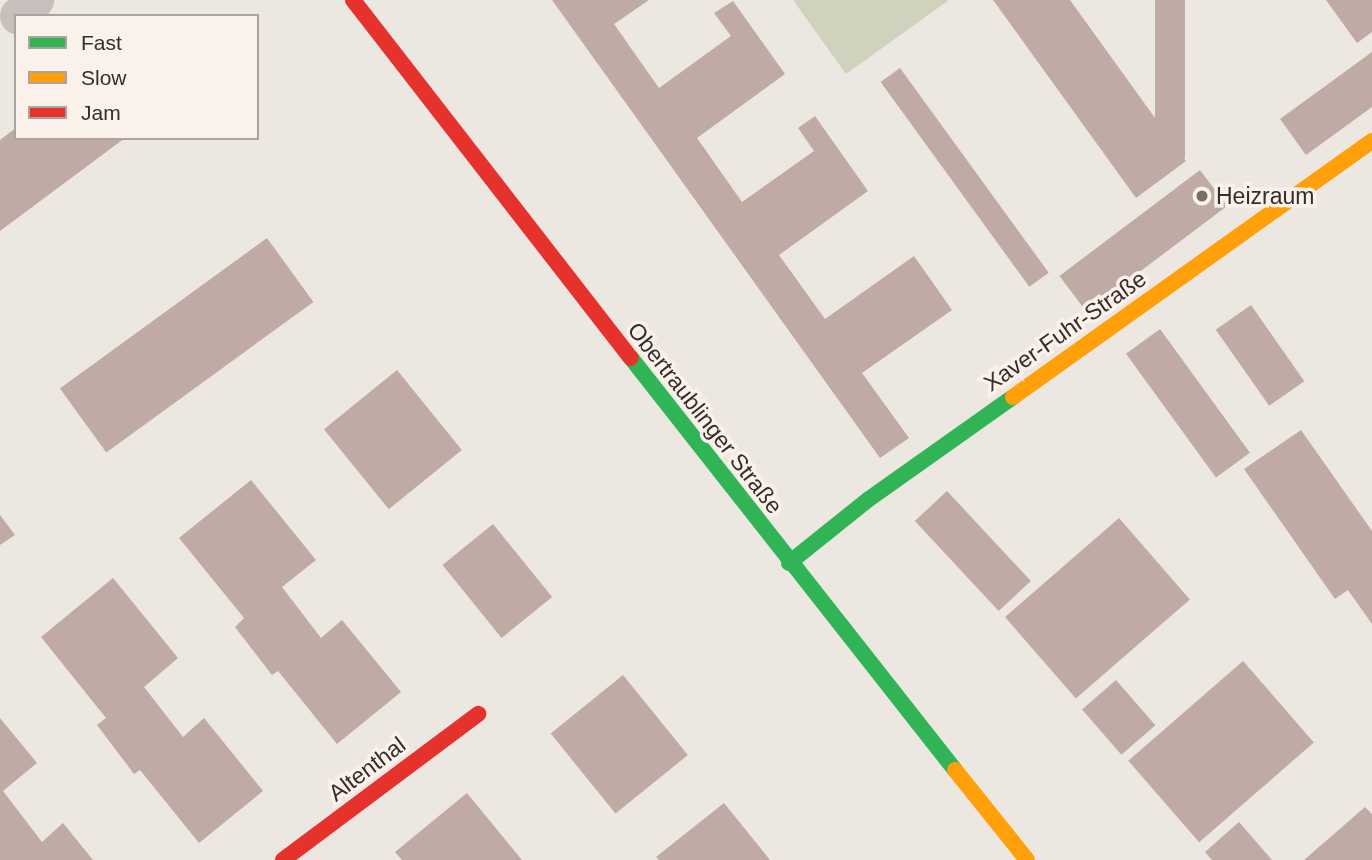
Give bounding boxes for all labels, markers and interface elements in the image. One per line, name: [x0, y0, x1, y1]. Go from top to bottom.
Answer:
legend: [14, 14, 259, 140]
text: Fast: [81, 31, 122, 54]
text: Slow: [81, 66, 127, 89]
text: Jam: [81, 101, 121, 124]
place label: Heizraum: [1216, 182, 1314, 210]
marker: Heizraum: [1194, 188, 1210, 204]
street label: Xaver-Fuhr-Straße: [979, 265, 1151, 397]
street label: Obertraublinger Straße: [622, 317, 788, 519]
street label: Altenthal: [323, 731, 411, 807]

